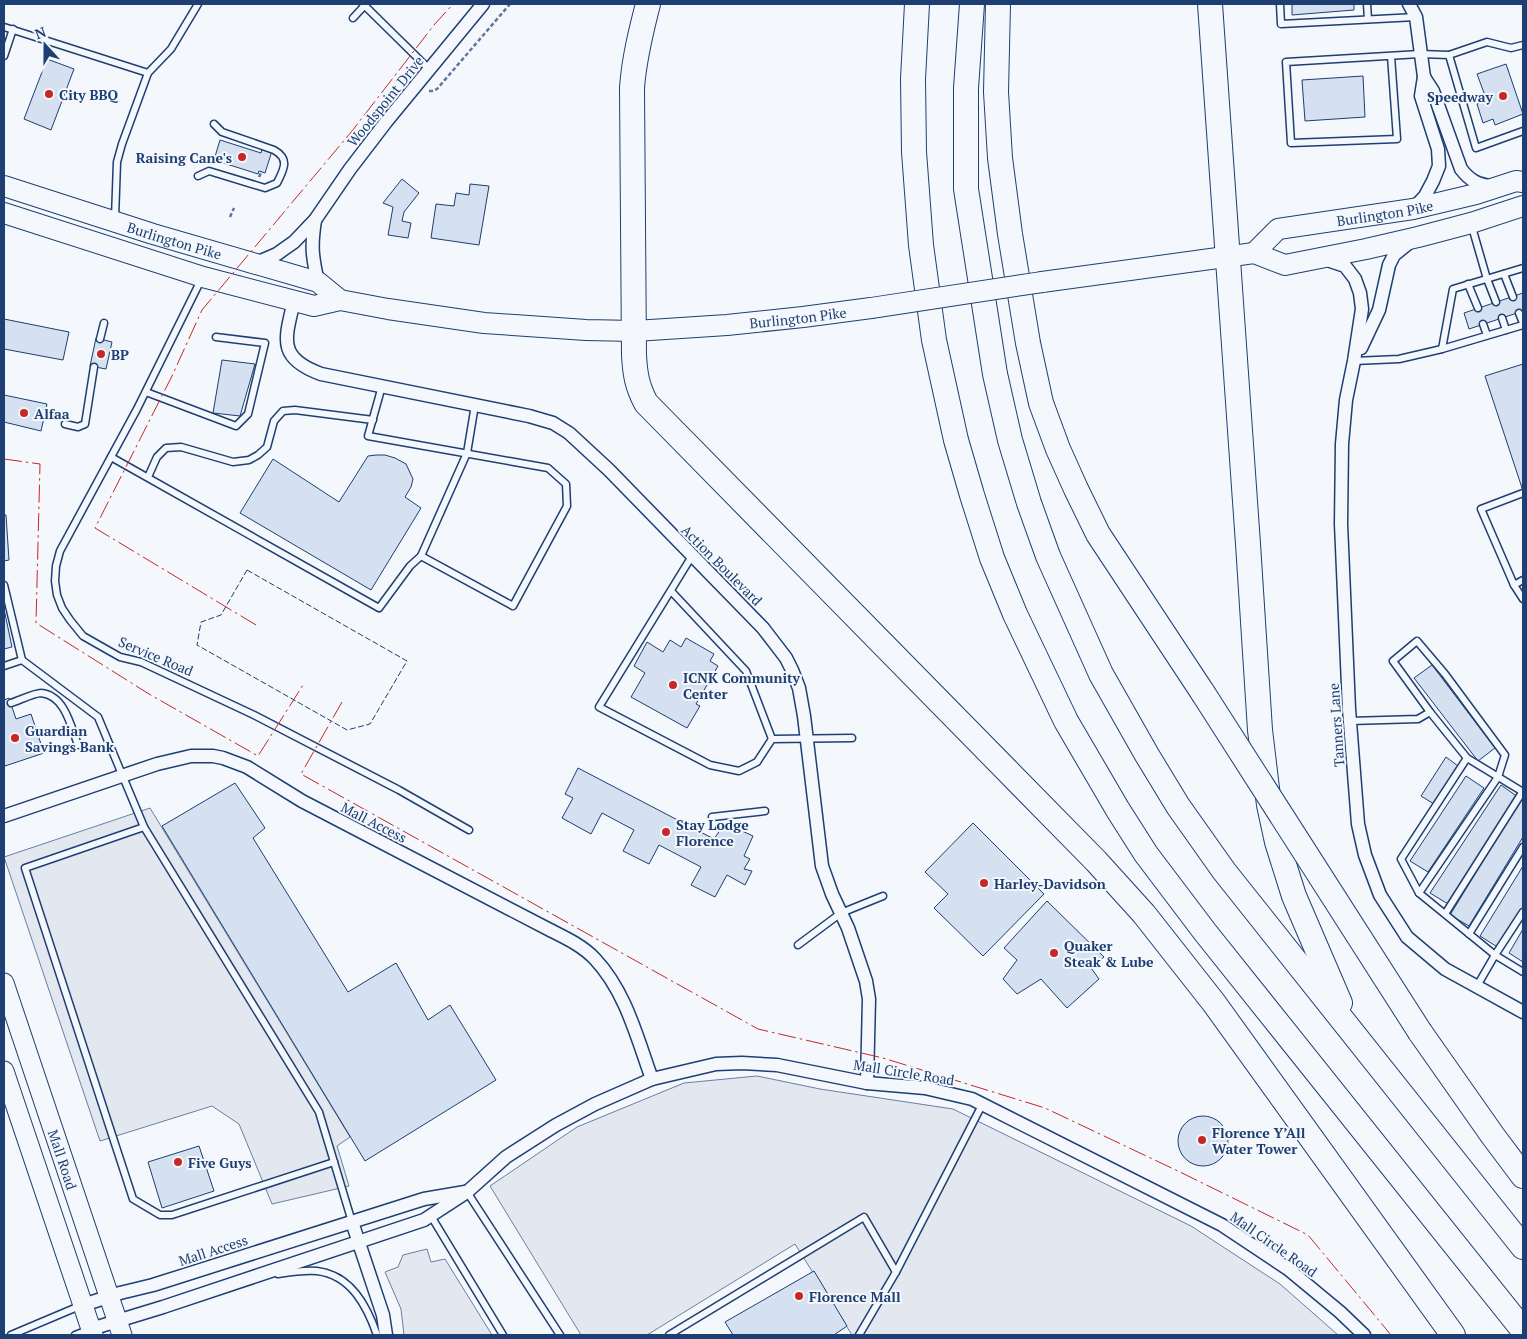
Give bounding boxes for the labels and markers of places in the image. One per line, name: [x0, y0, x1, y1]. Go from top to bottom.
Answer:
place label: City BBQ: [59, 85, 119, 104]
place label: Speedway: [1427, 87, 1494, 106]
marker: City BBQ: [43, 88, 55, 100]
marker: Speedway: [1497, 90, 1509, 102]
place label: Raising Cane's: [136, 148, 232, 167]
marker: Raising Cane's: [236, 151, 248, 163]
place label: BP: [111, 345, 129, 364]
marker: BP: [95, 348, 107, 360]
place label: Alfaa: [34, 404, 70, 423]
marker: Alfaa: [18, 407, 30, 419]
place label: ICNK Community Center: [683, 668, 801, 703]
marker: ICNK Community Center: [667, 679, 679, 691]
place label: Guardian Savings Bank: [25, 721, 115, 756]
marker: Guardian Savings Bank: [9, 732, 21, 744]
place label: Stay Lodge Florence: [676, 815, 749, 850]
marker: Stay Lodge Florence: [660, 826, 672, 838]
place label: Harley-Davidson: [994, 874, 1106, 893]
marker: Harley-Davidson: [978, 877, 990, 889]
place label: Quaker Steak & Lube: [1064, 936, 1154, 971]
marker: Quaker Steak & Lube: [1048, 947, 1060, 959]
place label: Florence Y’All Water Tower: [1212, 1123, 1306, 1158]
marker: Florence Y’All Water Tower: [1196, 1134, 1208, 1146]
place label: Five Guys: [188, 1153, 252, 1172]
marker: Five Guys: [172, 1156, 184, 1168]
place label: Florence Mall: [809, 1287, 901, 1306]
marker: Florence Mall: [793, 1290, 805, 1302]

